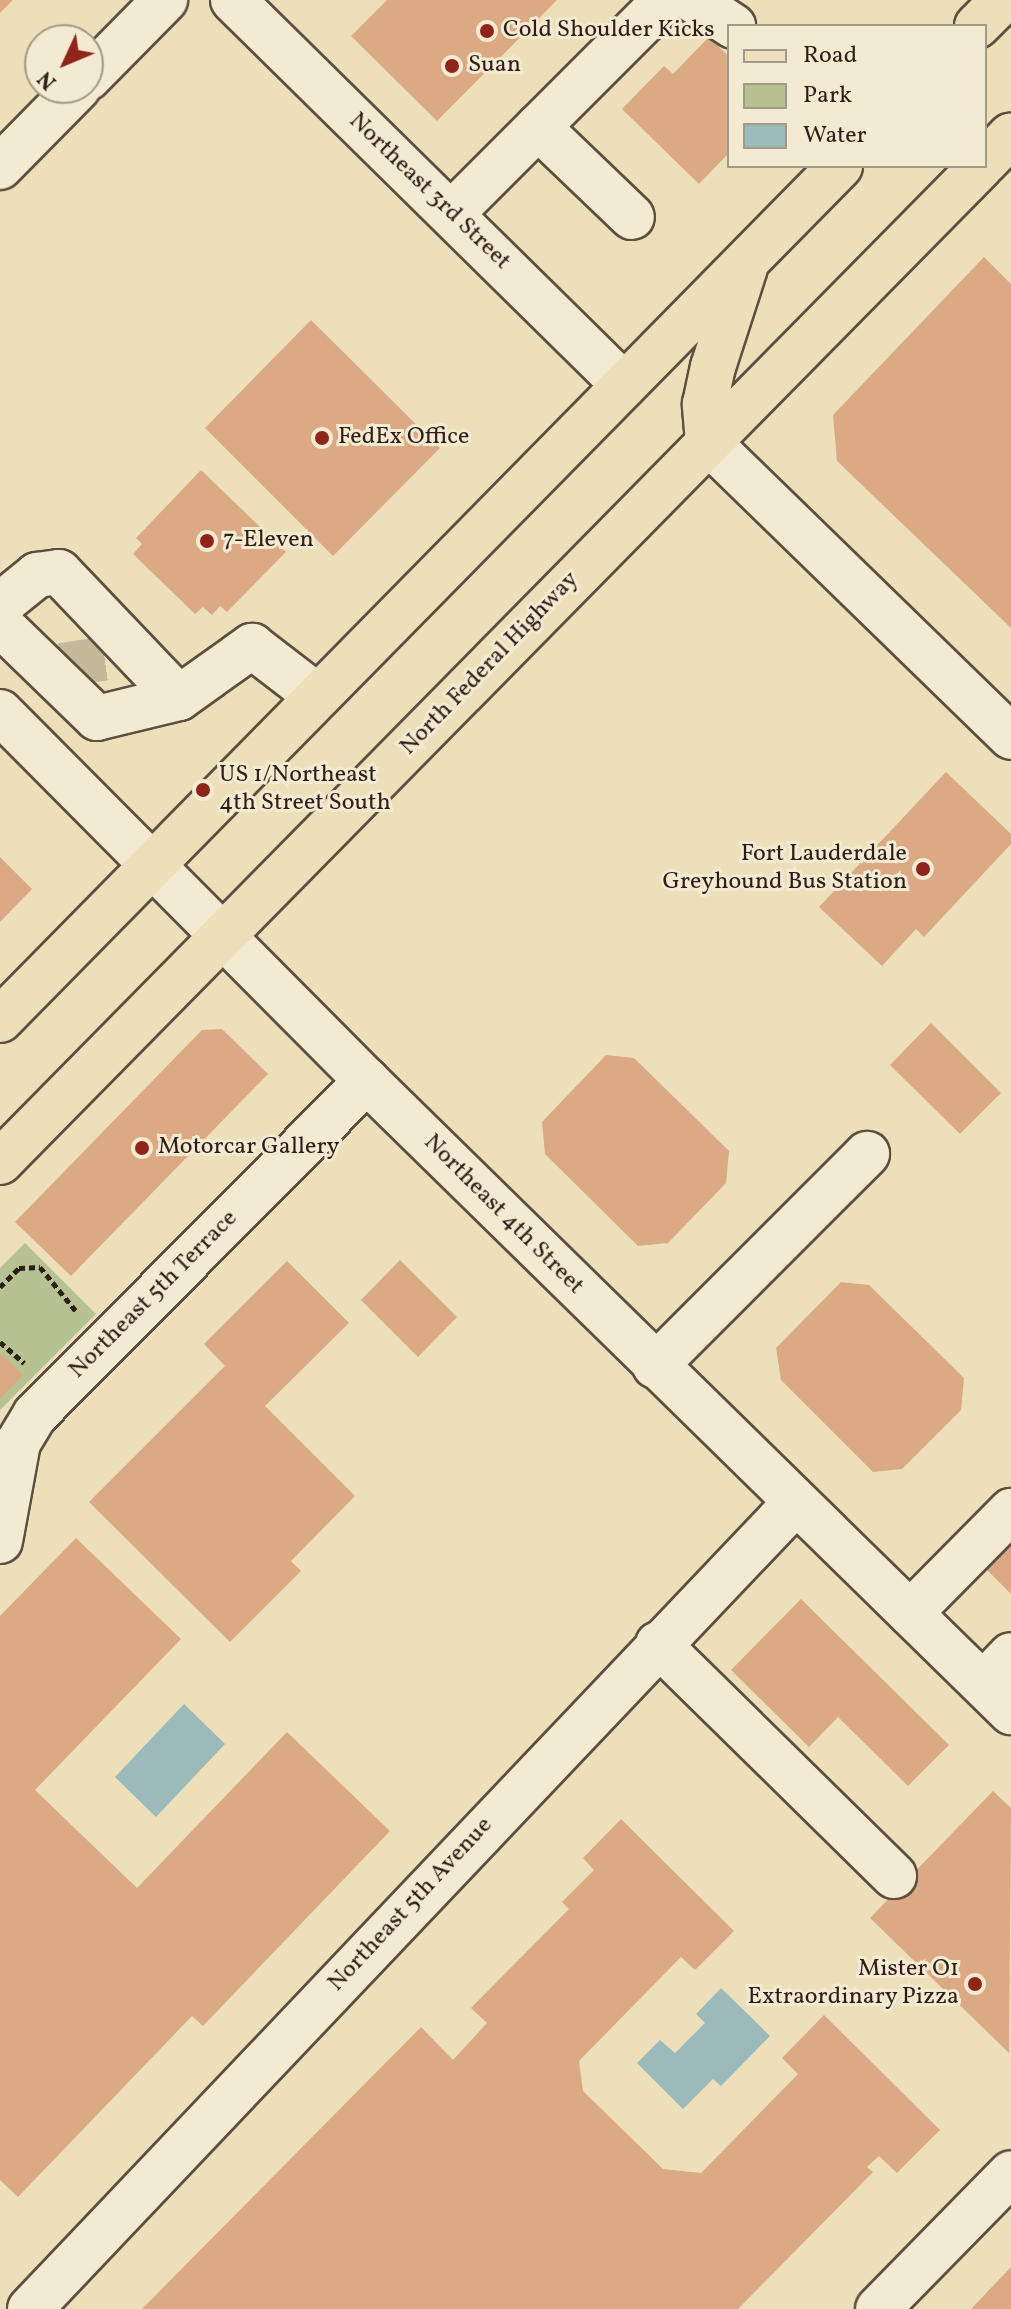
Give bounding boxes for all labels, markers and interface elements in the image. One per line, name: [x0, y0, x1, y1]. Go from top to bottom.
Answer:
place label: Cold Shoulder Kicks: [503, 17, 714, 45]
marker: Cold Shoulder Kicks: [478, 22, 496, 40]
north arrow: [24, 24, 104, 104]
legend: [727, 24, 987, 168]
text: Road: [803, 39, 857, 73]
place label: Suan: [468, 52, 521, 80]
marker: Suan: [443, 57, 461, 75]
text: N: [31, 63, 65, 96]
text: Park: [803, 79, 852, 113]
street label: Northeast 3rd Street: [342, 107, 516, 277]
text: Water: [803, 119, 867, 153]
place label: FedEx Office: [338, 424, 469, 452]
marker: FedEx Office: [313, 429, 331, 447]
place label: 7-Eleven: [223, 527, 314, 555]
marker: 7-Eleven: [198, 532, 216, 550]
street label: North Federal Highway: [395, 566, 585, 762]
place label: US 1/Northeast 4th Street South: [219, 762, 391, 818]
marker: US 1/Northeast 4th Street South: [194, 781, 212, 799]
place label: Fort Lauderdale Greyhound Bus Station: [662, 841, 907, 897]
marker: Fort Lauderdale Greyhound Bus Station: [914, 860, 932, 878]
street label: Northeast 4th Street: [417, 1129, 589, 1301]
place label: Motorcar Gallery: [158, 1134, 339, 1162]
marker: Motorcar Gallery: [133, 1139, 151, 1157]
street label: Northeast 5th Terrace: [64, 1205, 244, 1385]
street label: Northeast 5th Avenue: [323, 1812, 499, 1998]
place label: Mister O1 Extraordinary Pizza: [747, 1956, 959, 2012]
marker: Mister O1 Extraordinary Pizza: [966, 1975, 984, 1993]

